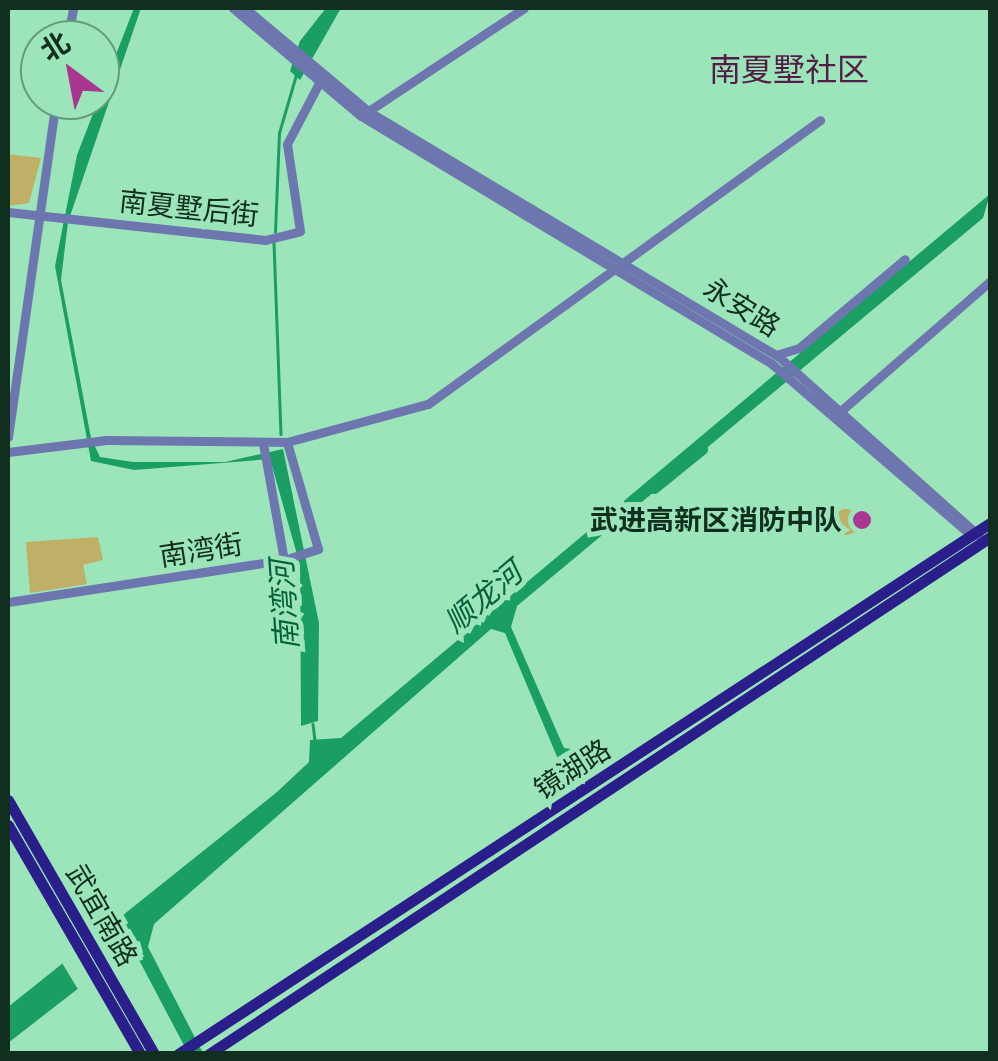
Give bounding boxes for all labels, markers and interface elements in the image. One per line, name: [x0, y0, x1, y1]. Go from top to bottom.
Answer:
north arrow: [20, 20, 120, 120]
text: 北: [33, 23, 77, 70]
district label: 南夏墅社区: [709, 51, 869, 89]
street label: 南夏墅后街: [118, 184, 260, 232]
street label: 永安路: [697, 270, 787, 344]
place label: 武进高新区消防中队: [590, 503, 842, 537]
marker: 武进高新区消防中队: [851, 509, 873, 531]
street label: 南湾街: [157, 527, 245, 573]
water label: 顺龙河: [437, 554, 529, 640]
water label: 南湾河: [263, 559, 305, 651]
street label: 镜湖路: [528, 732, 616, 806]
street label: 武宜南路: [59, 858, 145, 972]

